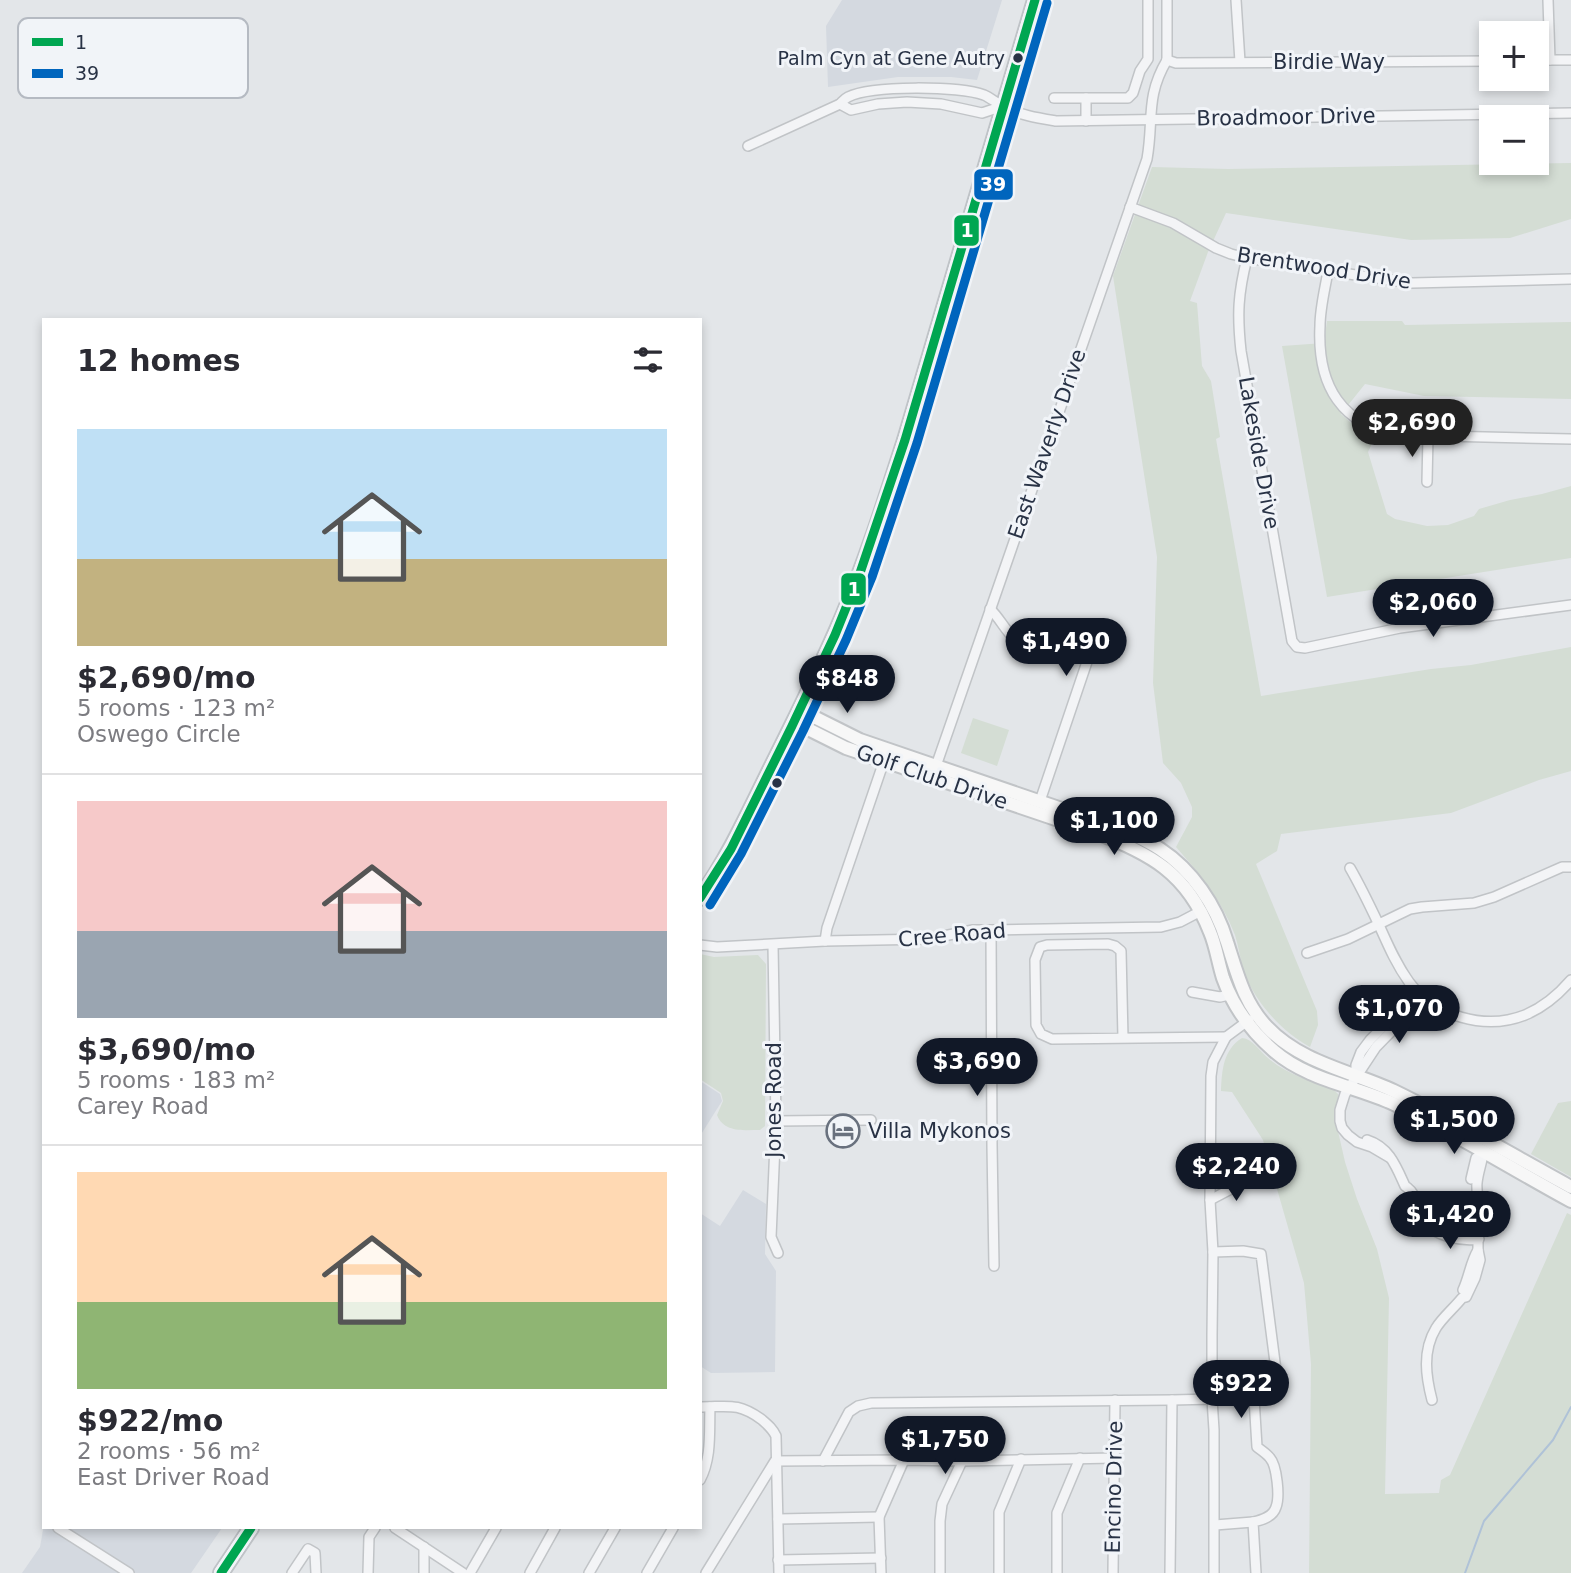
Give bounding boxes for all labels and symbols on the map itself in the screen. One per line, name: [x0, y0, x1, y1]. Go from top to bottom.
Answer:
legend: [18, 18, 248, 98]
text: 1: [75, 31, 87, 53]
place label: Palm Cyn at Gene Autry: [777, 47, 1005, 69]
street label: Birdie Way: [1273, 50, 1385, 74]
marker: Palm Cyn at Gene Autry: [1011, 51, 1025, 65]
text: 39: [75, 62, 99, 84]
street label: Broadmoor Drive: [1196, 103, 1376, 131]
line badge: 39: [973, 168, 1014, 201]
text: 39: [980, 173, 1006, 195]
line badge: 1: [953, 214, 980, 247]
text: 1: [960, 219, 974, 241]
street label: Brentwood Drive: [1235, 242, 1413, 294]
street label: East Waverly Drive: [1003, 346, 1091, 542]
street label: Lakeside Drive: [1234, 375, 1284, 531]
pin: $2,690: [1355, 400, 1469, 459]
line badge: 1: [840, 572, 867, 606]
text: 1: [847, 578, 861, 600]
pin: $2,060: [1376, 580, 1490, 639]
pin: $1,490: [1009, 618, 1123, 678]
pin: $848: [806, 656, 888, 715]
street label: Golf Club Drive: [853, 740, 1011, 814]
unlabelled marker: [770, 776, 784, 790]
pin: $1,100: [1057, 798, 1171, 857]
street label: Cree Road: [897, 918, 1007, 952]
pin: $1,070: [1342, 986, 1456, 1045]
pin: $3,690: [920, 1038, 1034, 1098]
street label: Jones Road: [762, 1042, 786, 1160]
pin: $1,500: [1397, 1096, 1511, 1156]
hotel icon: Villa Mykonos: [824, 1112, 862, 1150]
place label: Villa Mykonos: [868, 1119, 1011, 1143]
pin: $2,240: [1179, 1144, 1293, 1203]
pin: $1,420: [1393, 1192, 1507, 1251]
pin: $922: [1200, 1360, 1282, 1420]
pin: $1,750: [888, 1416, 1002, 1476]
street label: Encino Drive: [1101, 1420, 1127, 1554]

